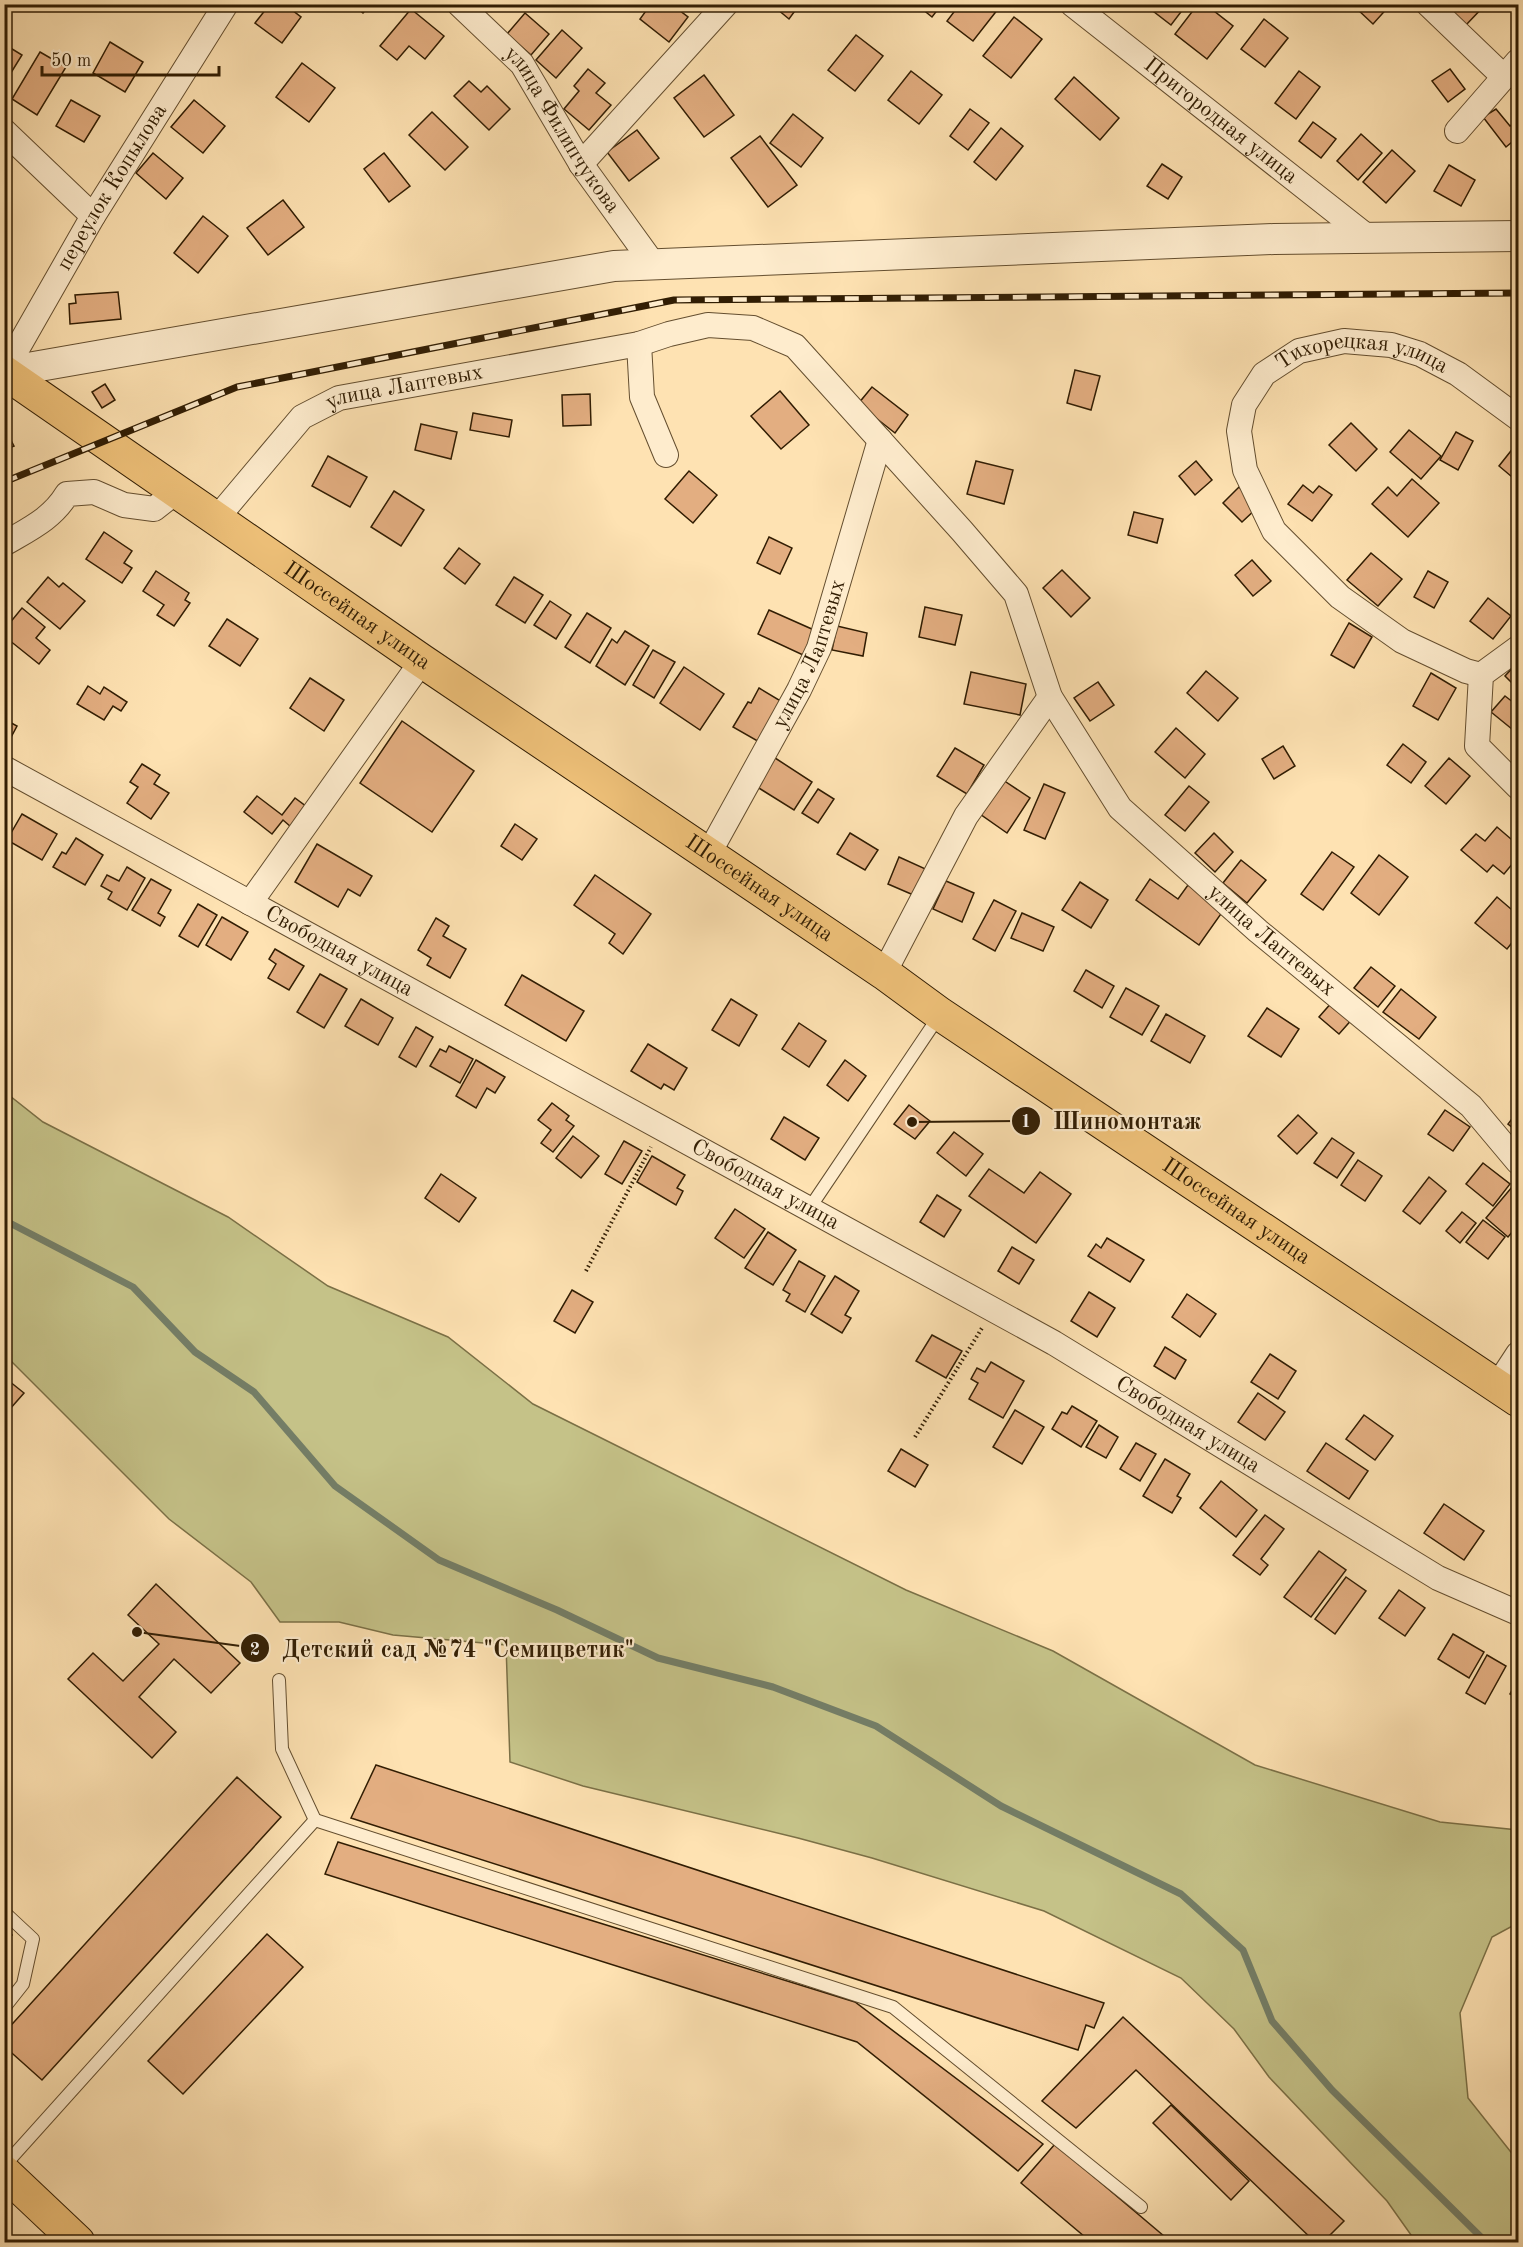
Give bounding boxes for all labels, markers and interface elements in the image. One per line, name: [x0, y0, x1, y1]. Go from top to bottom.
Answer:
scale bar: [42, 39, 219, 77]
street label: улица Филипчукова: [500, 42, 624, 217]
text: 50 m: [51, 52, 91, 70]
street label: Пригородная улица: [1139, 54, 1302, 188]
street label: переулок Копылова: [53, 100, 171, 274]
text: Тихорецкая улица: [1272, 330, 1452, 378]
street label: Тихорецкая улица: [1273, 357, 1453, 387]
street label: улица Лаптевых: [322, 361, 485, 414]
street label: Шоссейная улица: [279, 558, 434, 674]
street label: улица Лаптевых: [769, 577, 849, 732]
street label: Шоссейная улица: [681, 831, 837, 946]
street label: улица Лаптевых: [1203, 881, 1339, 1001]
street label: Свободная улица: [261, 902, 417, 1001]
callout: Шиномонтаж: [1011, 1100, 1214, 1142]
text: Шиномонтаж: [1053, 1111, 1201, 1135]
text: 1: [1021, 1113, 1031, 1131]
street label: Свободная улица: [688, 1136, 843, 1234]
street label: Шоссейная улица: [1158, 1154, 1314, 1269]
street label: Свободная улица: [1112, 1372, 1264, 1477]
callout: Детский сад №74 "Семицветик": [240, 1627, 646, 1669]
text: Детский сад №74 "Семицветик": [282, 1639, 634, 1663]
text: 2: [250, 1641, 260, 1659]

